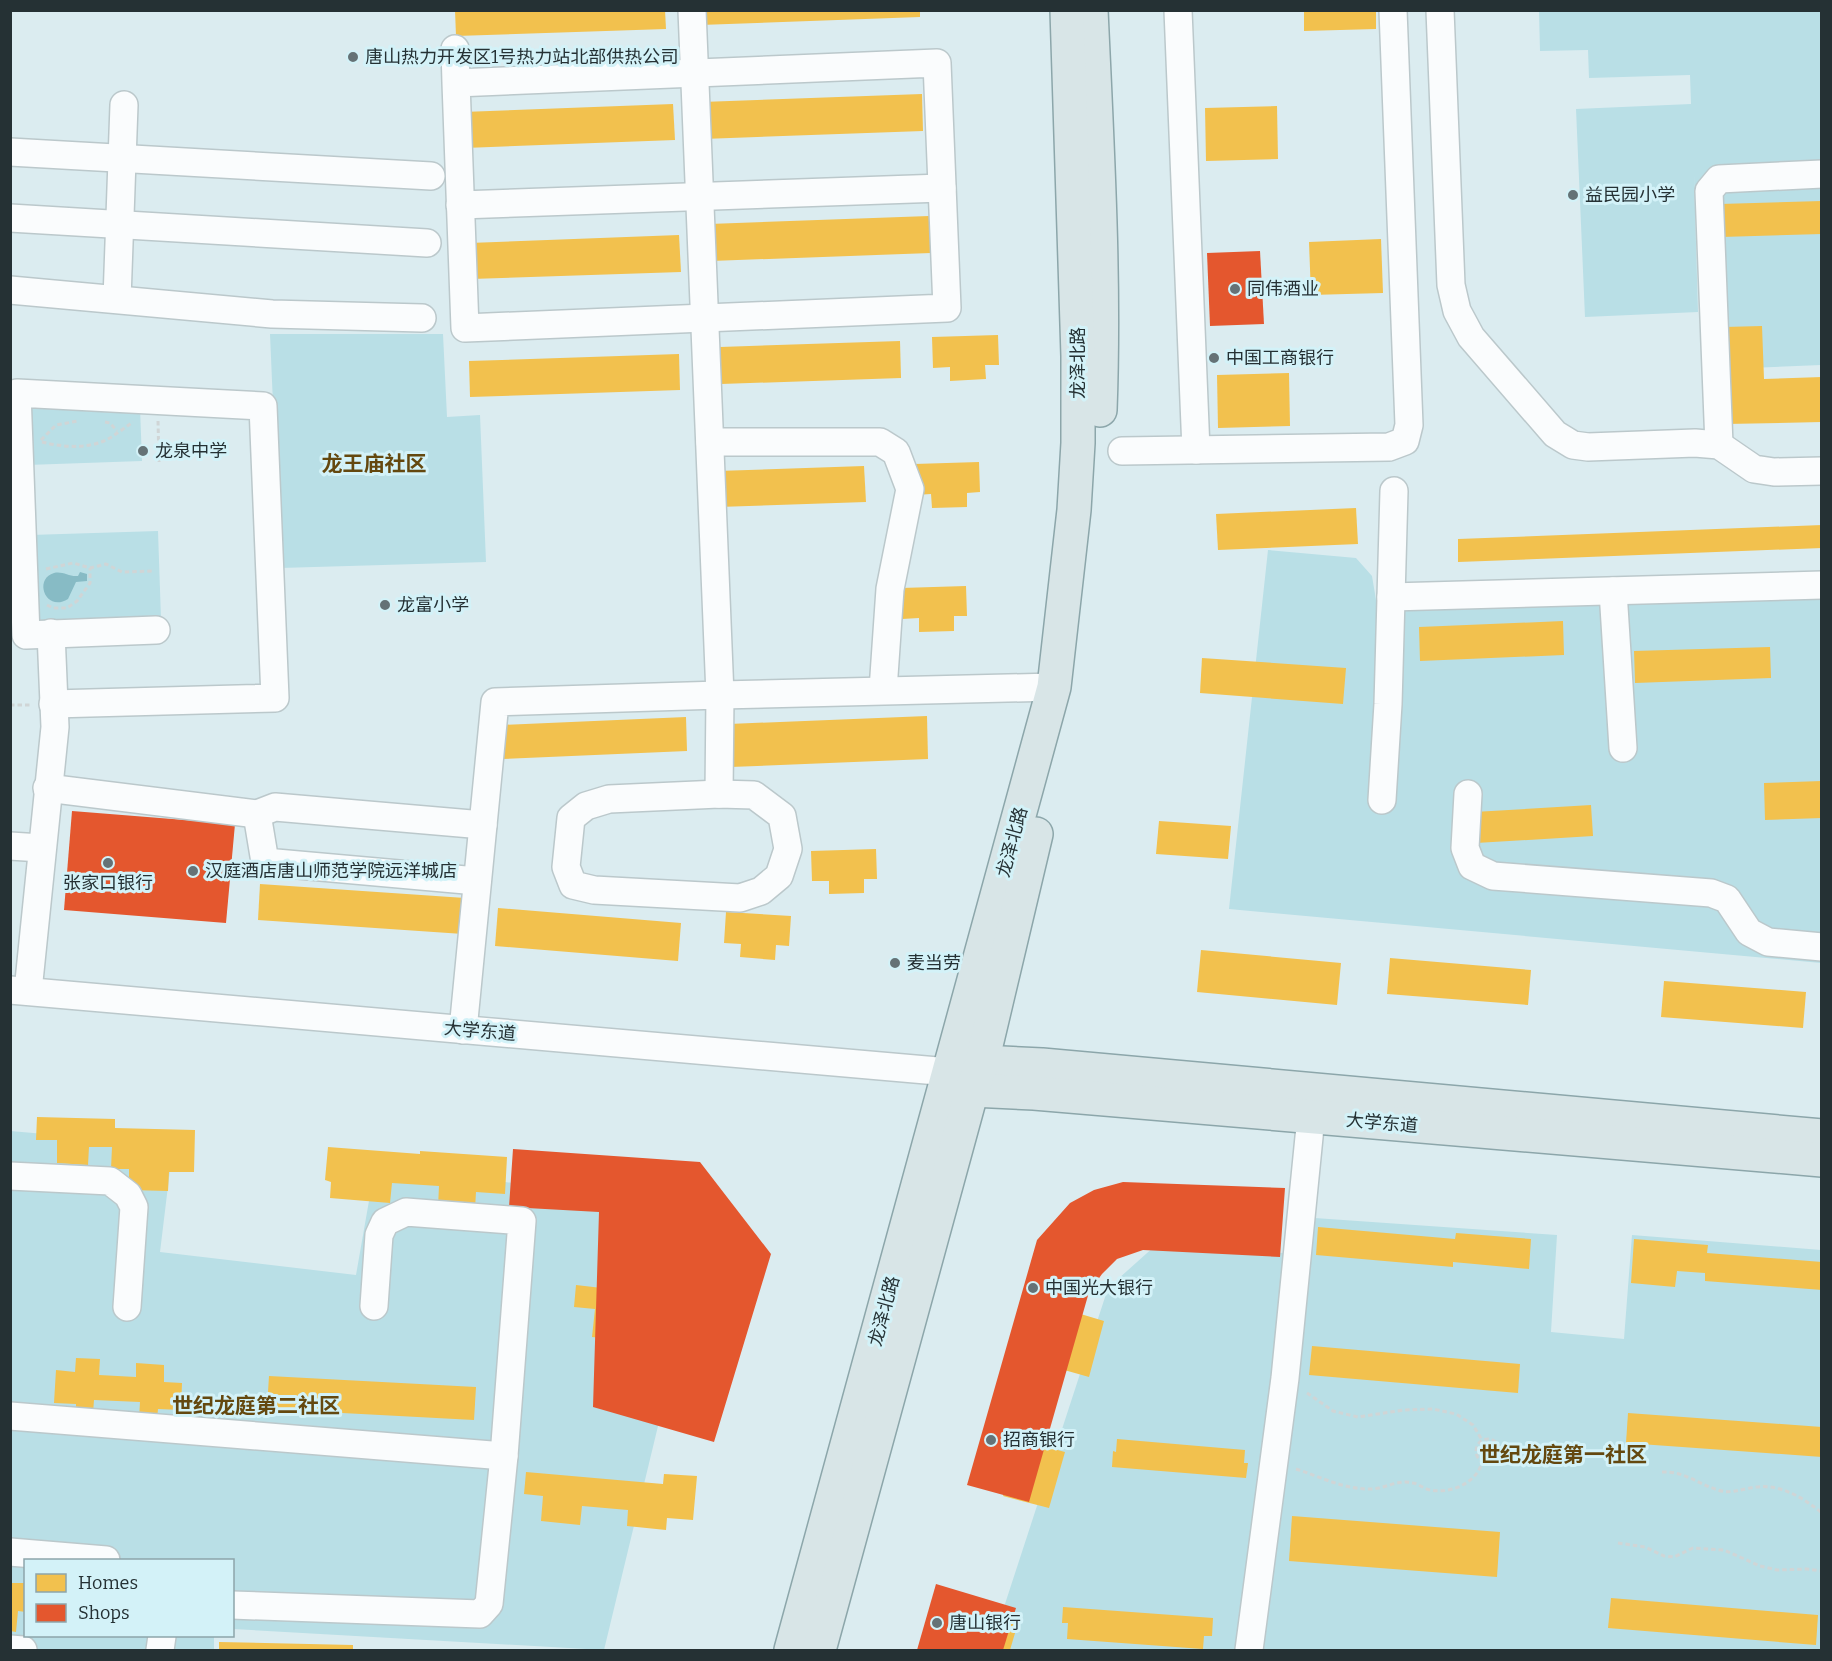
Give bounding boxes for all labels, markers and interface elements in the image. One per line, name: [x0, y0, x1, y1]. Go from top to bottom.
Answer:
place label: 唐山热力开发区1号热力站北部供热公司: [365, 46, 678, 68]
marker: 唐山热力开发区1号热力站北部供热公司: [346, 50, 360, 64]
place label: 益民园小学: [1585, 184, 1675, 206]
marker: 益民园小学: [1566, 188, 1580, 202]
place label: 同伟酒业: [1247, 278, 1319, 300]
marker: 同伟酒业: [1228, 282, 1242, 296]
street label: 龙泽北路: [1067, 327, 1089, 399]
place label: 中国工商银行: [1226, 347, 1334, 369]
marker: 中国工商银行: [1207, 351, 1221, 365]
place label: 龙泉中学: [155, 440, 227, 462]
marker: 龙泉中学: [136, 444, 150, 458]
district label: 龙王庙社区: [322, 451, 427, 477]
place label: 龙富小学: [397, 594, 469, 616]
marker: 龙富小学: [378, 598, 392, 612]
street label: 龙泽北路: [992, 804, 1032, 880]
marker: 张家口银行: [101, 856, 115, 870]
place label: 汉庭酒店唐山师范学院远洋城店: [205, 860, 457, 882]
marker: 汉庭酒店唐山师范学院远洋城店: [186, 864, 200, 878]
place label: 张家口银行: [63, 872, 153, 894]
place label: 麦当劳: [907, 952, 961, 974]
marker: 麦当劳: [888, 956, 902, 970]
street label: 大学东道: [443, 1017, 517, 1045]
street label: 大学东道: [1345, 1109, 1419, 1137]
street label: 龙泽北路: [864, 1273, 904, 1349]
place label: 中国光大银行: [1045, 1277, 1153, 1299]
marker: 中国光大银行: [1026, 1281, 1040, 1295]
district label: 世纪龙庭第二社区: [172, 1393, 340, 1419]
place label: 招商银行: [1003, 1429, 1075, 1451]
marker: 招商银行: [984, 1433, 998, 1447]
district label: 世纪龙庭第一社区: [1479, 1442, 1647, 1468]
legend: [24, 1559, 234, 1637]
text: Homes: [78, 1572, 138, 1594]
text: Shops: [78, 1602, 130, 1624]
place label: 唐山银行: [949, 1612, 1021, 1634]
marker: 唐山银行: [930, 1616, 944, 1630]

